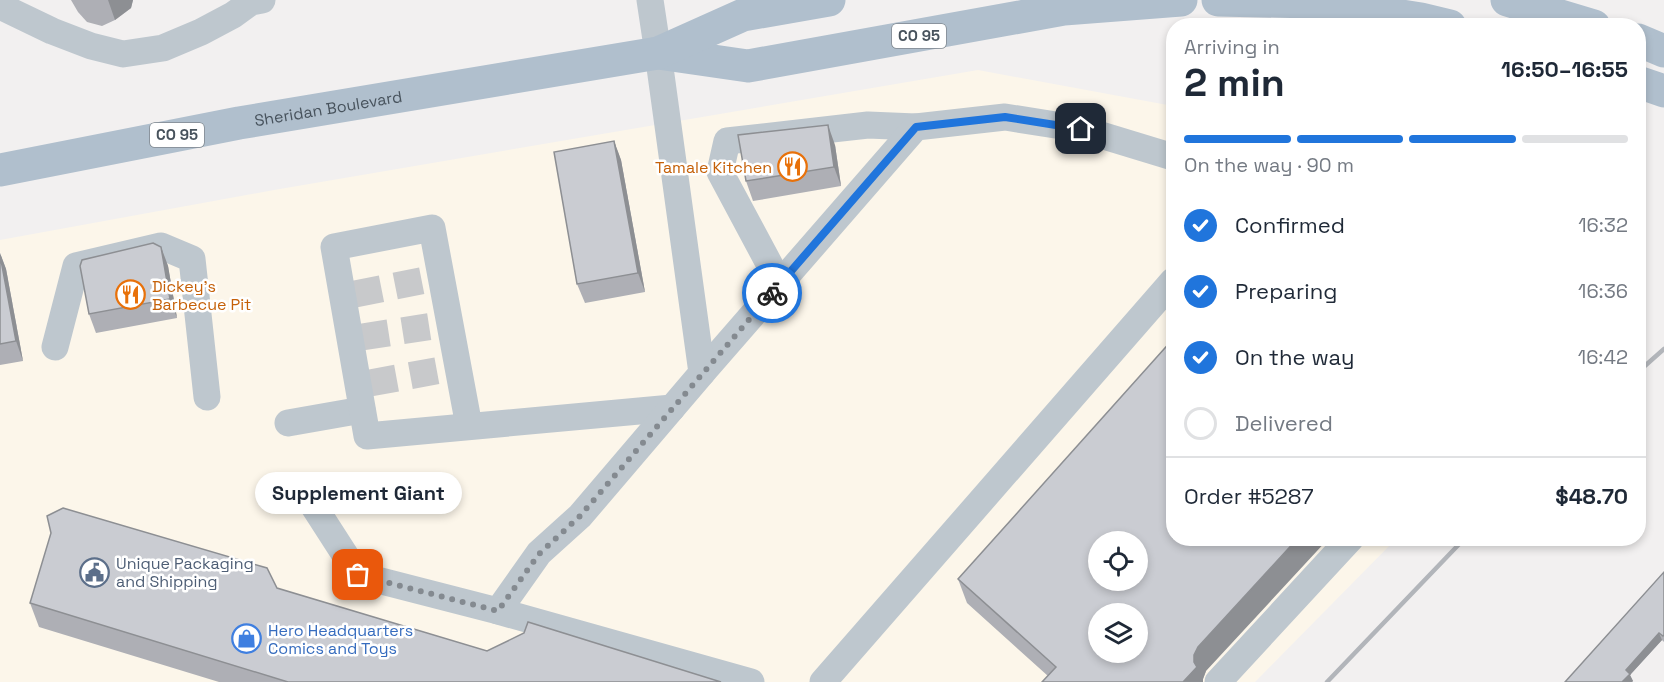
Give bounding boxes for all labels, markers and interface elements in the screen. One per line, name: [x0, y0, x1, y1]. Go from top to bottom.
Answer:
road number: CO 95: [892, 24, 946, 48]
text: Arriving in: [1184, 34, 1280, 60]
text: 16:50–16:55: [1501, 55, 1628, 83]
text: 2 min: [1184, 58, 1285, 107]
street label: Sheridan Boulevard: [253, 86, 404, 131]
pin: [1055, 103, 1106, 154]
icon: home: [1064, 112, 1097, 145]
road number: CO 95: [150, 123, 204, 147]
restaurant icon: Tamale Kitchen: [777, 151, 809, 183]
text: On the way · 90 m: [1184, 152, 1354, 178]
place label: Tamale Kitchen: [655, 157, 772, 178]
icon: check: [1184, 209, 1217, 242]
text: Confirmed: [1235, 211, 1345, 239]
text: 16:32: [1578, 212, 1628, 238]
courier: [742, 263, 802, 323]
icon: check: [1184, 275, 1217, 308]
place label: Dickey's Barbecue Pit: [152, 276, 251, 315]
icon: bike: [756, 277, 789, 310]
text: Preparing: [1235, 277, 1337, 305]
text: 16:36: [1578, 278, 1628, 304]
restaurant icon: Dickey's Barbecue Pit: [115, 279, 147, 311]
icon: check: [1184, 341, 1217, 374]
text: On the way: [1235, 343, 1354, 371]
text: 16:42: [1578, 344, 1628, 370]
text: Delivered: [1235, 409, 1333, 437]
callout: Supplement Giant: [254, 473, 461, 515]
text: Supplement Giant: [272, 480, 445, 506]
text: Order #5287: [1184, 482, 1314, 510]
text: $48.70: [1555, 482, 1628, 510]
map controls: [1088, 531, 1148, 663]
button: locate: [1088, 531, 1148, 591]
pin: [332, 549, 383, 600]
place label: Unique Packaging and Shipping: [116, 553, 254, 592]
public building icon: Unique Packaging and Shipping: [79, 556, 111, 588]
icon: bag: [341, 558, 374, 591]
button: layers: [1088, 603, 1148, 663]
place label: Hero Headquarters Comics and Toys: [268, 620, 413, 659]
shop icon: Hero Headquarters Comics and Toys: [231, 623, 263, 655]

